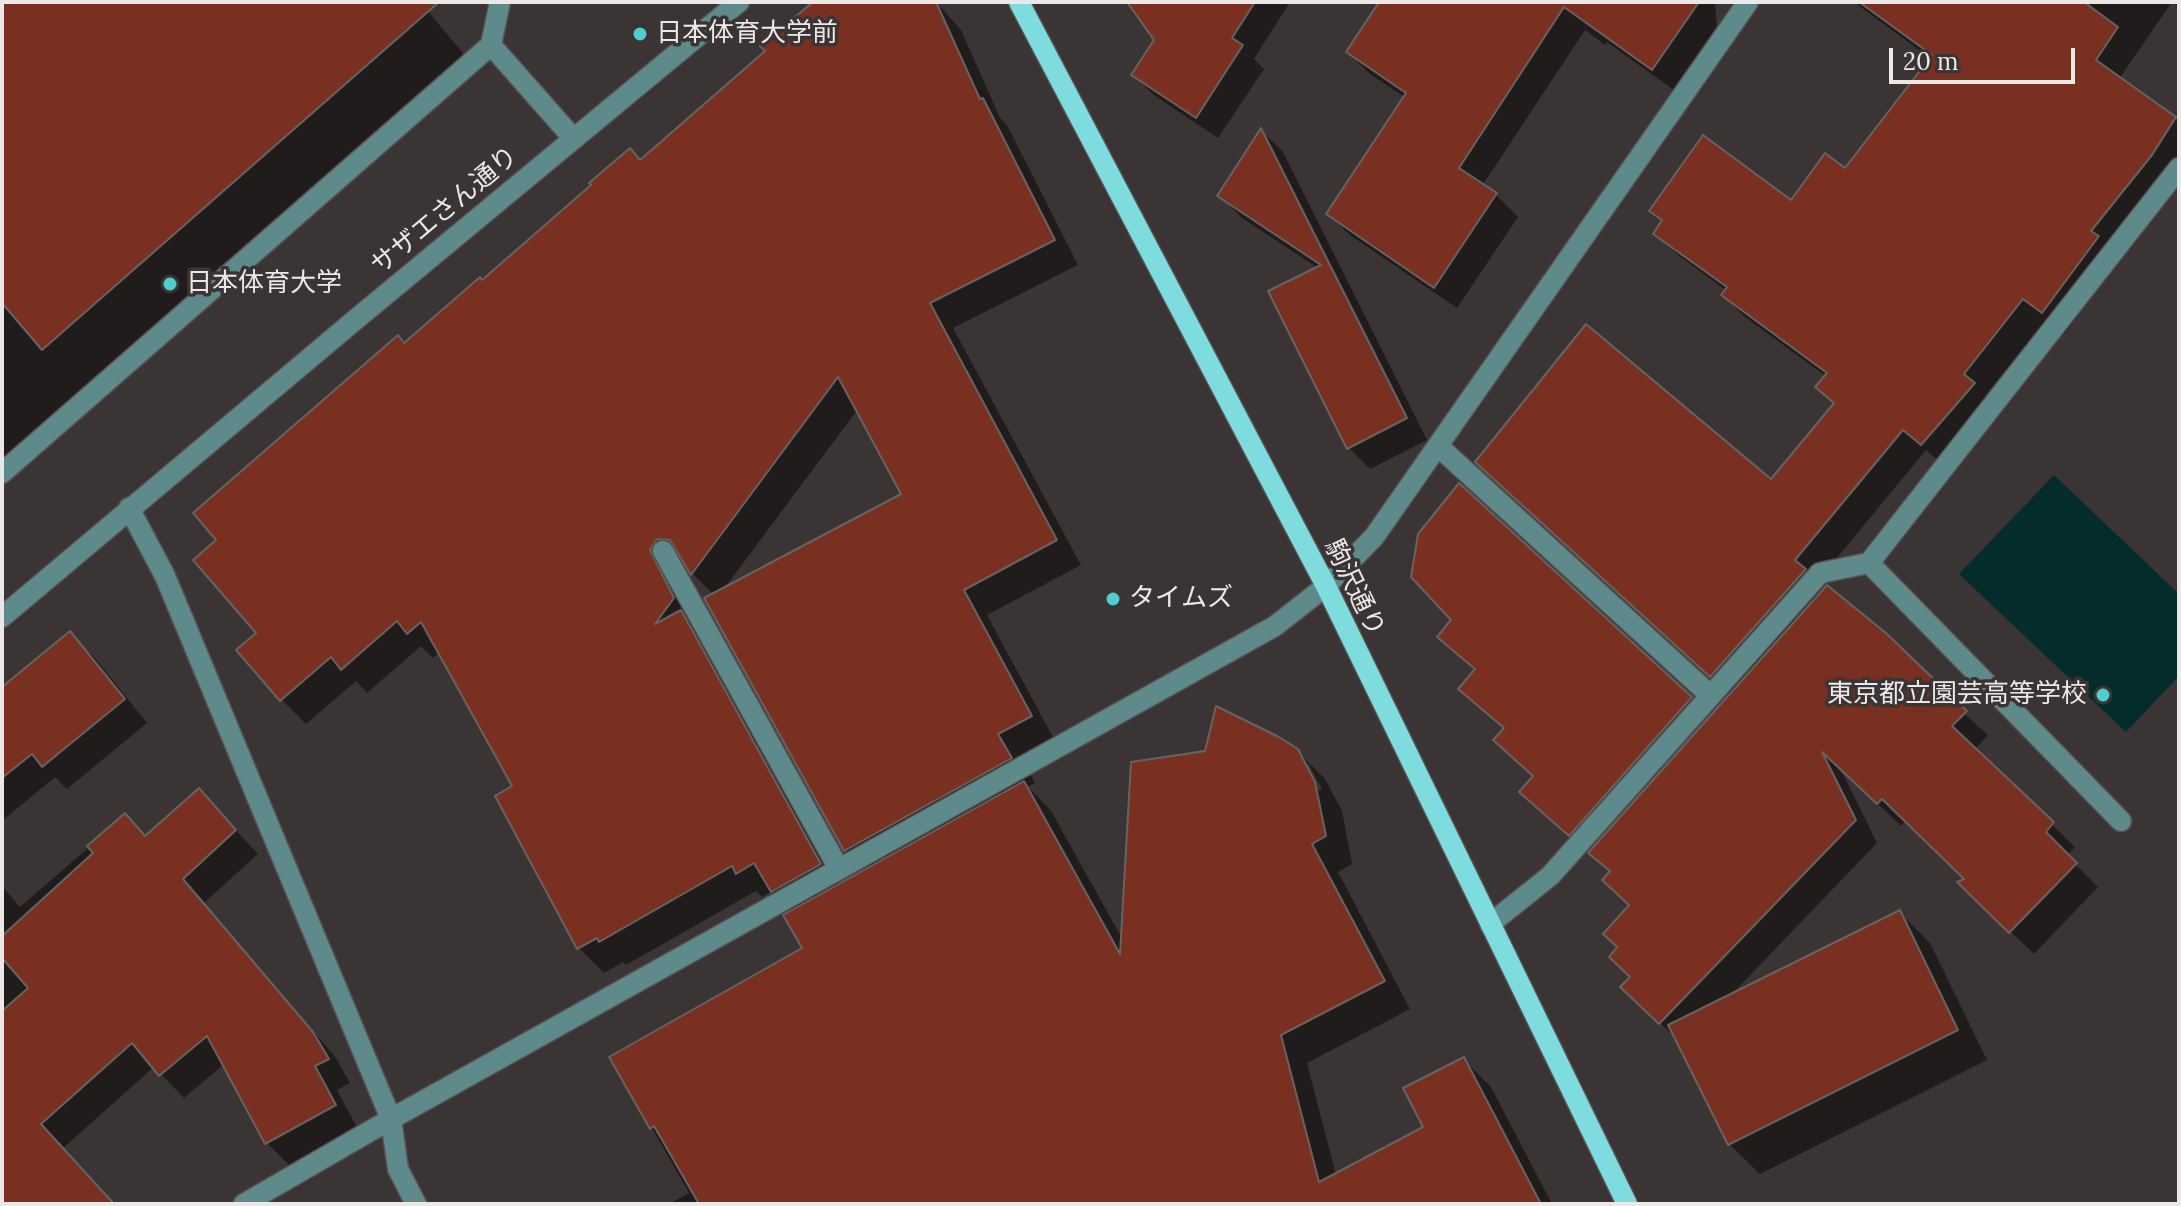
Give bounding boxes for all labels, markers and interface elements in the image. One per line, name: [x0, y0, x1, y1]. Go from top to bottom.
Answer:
place label: 日本体育大学前: [656, 18, 838, 50]
marker: 日本体育大学前: [631, 25, 649, 43]
scale bar: [1893, 32, 2079, 82]
text: 20 m: [1903, 46, 1959, 77]
street label: サザエさん通り: [365, 141, 525, 281]
place label: 日本体育大学: [186, 268, 342, 300]
marker: 日本体育大学: [161, 275, 179, 293]
street label: 駒沢通り: [1317, 534, 1391, 642]
place label: タイムズ: [1129, 583, 1233, 615]
marker: タイムズ: [1104, 590, 1122, 608]
place label: 東京都立園芸高等学校: [1827, 679, 2087, 711]
marker: 東京都立園芸高等学校: [2094, 686, 2112, 704]

